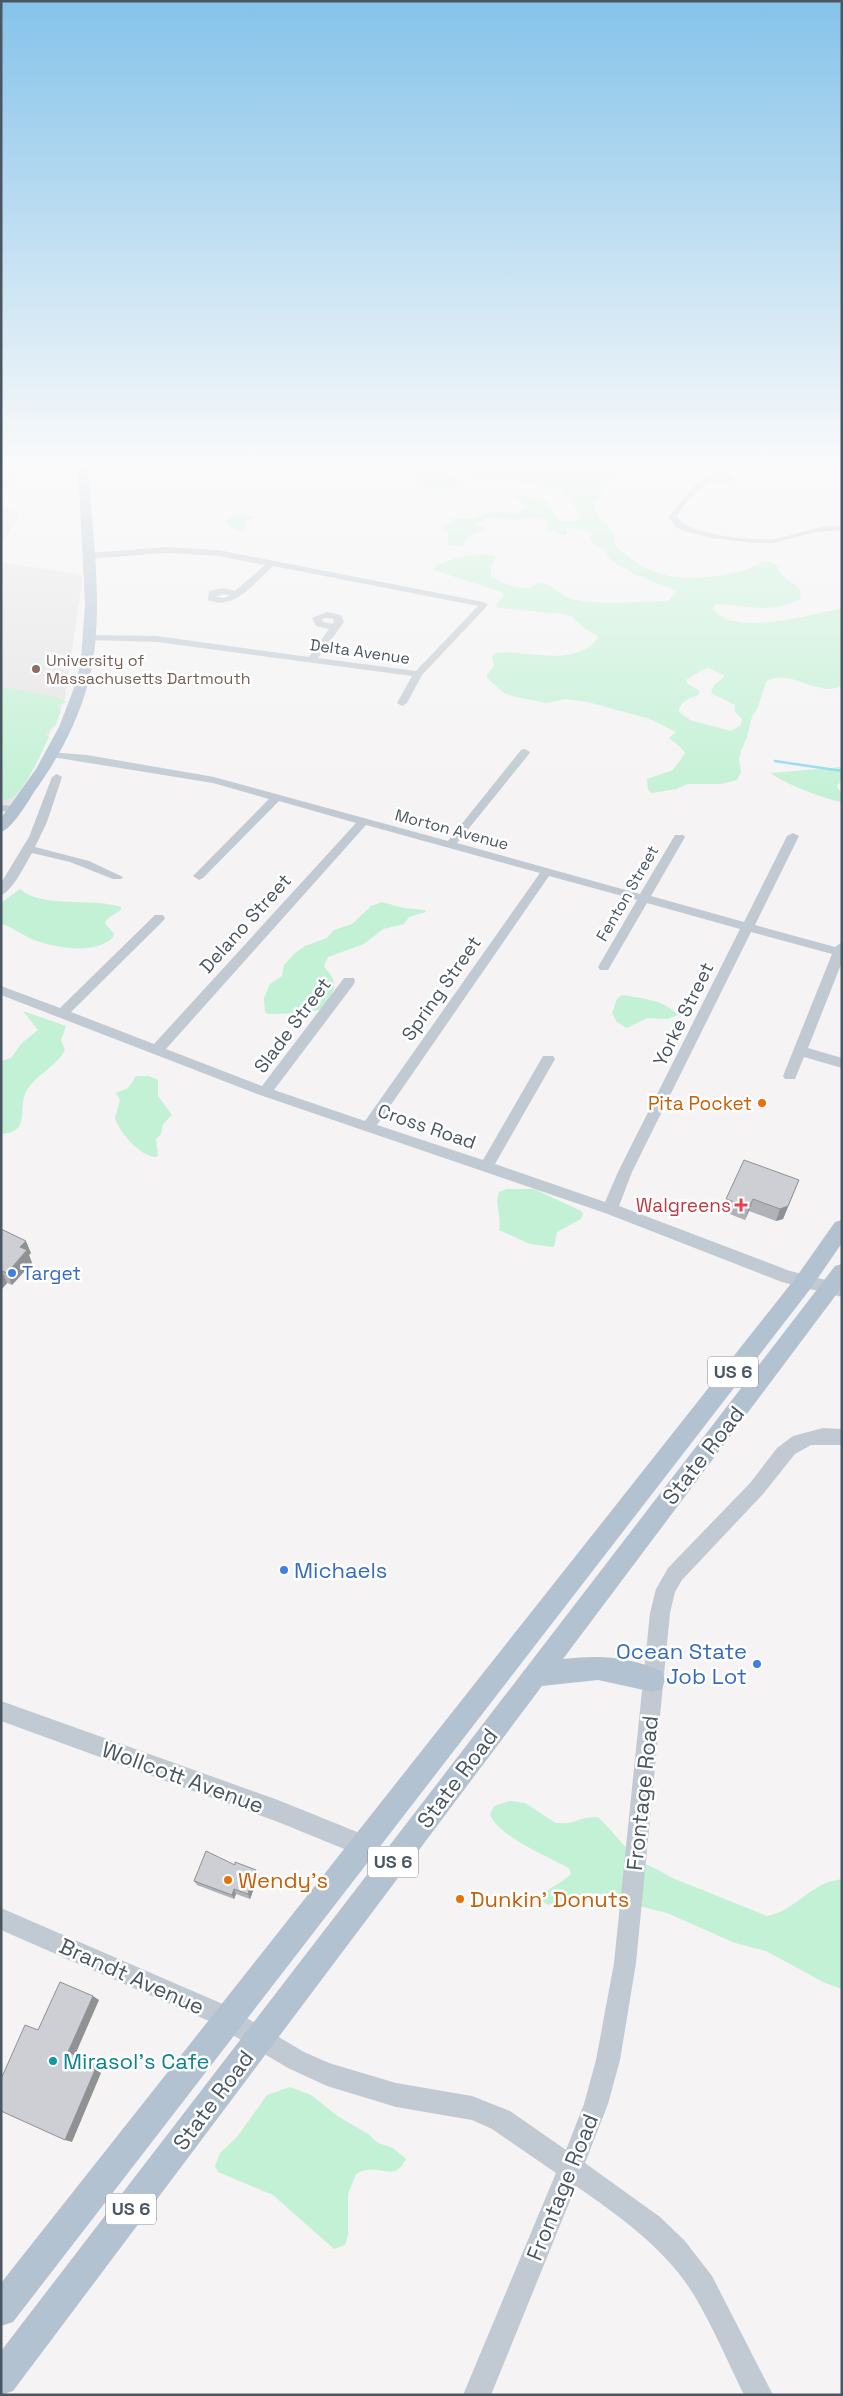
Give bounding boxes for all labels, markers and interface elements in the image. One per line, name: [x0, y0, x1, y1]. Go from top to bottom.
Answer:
street label: Delta Avenue: [308, 634, 411, 669]
place label: University of Massachusetts Dartmouth: [46, 650, 251, 689]
marker: University of Massachusetts Dartmouth: [30, 663, 42, 675]
street label: Morton Avenue: [393, 804, 511, 855]
street label: Fenton Street: [591, 842, 663, 945]
street label: Delano Street: [194, 868, 297, 978]
street label: Spring Street: [396, 931, 487, 1046]
street label: Yorke Street: [647, 958, 719, 1070]
street label: Slade Street: [248, 972, 337, 1078]
place label: Pita Pocket: [648, 1091, 752, 1116]
marker: Pita Pocket: [756, 1097, 768, 1109]
street label: Cross Road: [374, 1098, 479, 1155]
place label: Walgreens: [636, 1193, 731, 1218]
marker: Walgreens: [735, 1199, 747, 1211]
place label: Target: [22, 1261, 81, 1286]
marker: Target: [6, 1267, 18, 1279]
road number: US 6: [708, 1356, 758, 1388]
street label: State Road: [656, 1400, 750, 1510]
place label: Michaels: [294, 1556, 387, 1584]
marker: Michaels: [278, 1564, 290, 1576]
place label: Ocean State Job Lot: [616, 1637, 747, 1690]
marker: Ocean State Job Lot: [751, 1658, 763, 1670]
street label: Frontage Road: [620, 1714, 664, 1872]
street label: State Road: [410, 1722, 504, 1834]
street label: Wollcott Avenue: [98, 1735, 268, 1819]
road number: US 6: [368, 1846, 418, 1878]
place label: Wendy's: [238, 1866, 328, 1894]
marker: Wendy's: [222, 1874, 234, 1886]
place label: Dunkin' Donuts: [470, 1885, 629, 1913]
marker: Dunkin' Donuts: [454, 1893, 466, 1905]
street label: Brandt Avenue: [55, 1931, 209, 2021]
street label: State Road: [166, 2044, 260, 2156]
place label: Mirasol's Cafe: [63, 2047, 209, 2075]
marker: Mirasol's Cafe: [47, 2055, 59, 2067]
street label: Frontage Road: [520, 2110, 604, 2264]
road number: US 6: [106, 2194, 156, 2224]

